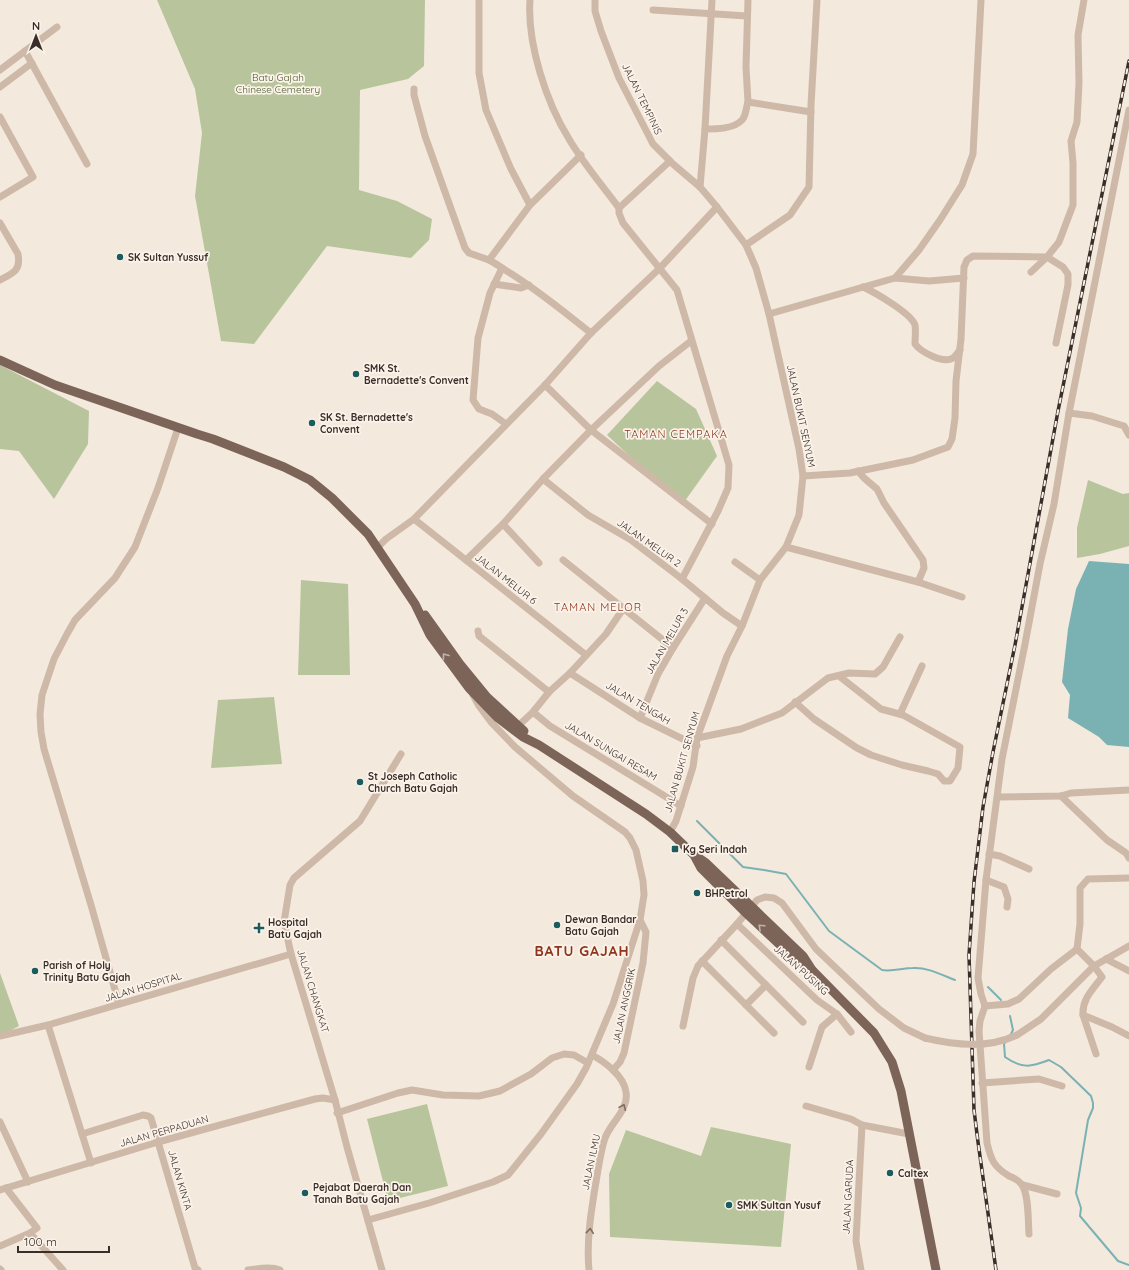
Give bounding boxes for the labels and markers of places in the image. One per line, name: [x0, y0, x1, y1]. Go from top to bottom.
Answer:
place label: SK Sultan Yussuf: [128, 251, 209, 264]
marker: SK Sultan Yussuf: [115, 252, 125, 262]
place label: SMK St. Bernadette's Convent: [364, 362, 469, 387]
marker: SMK St. Bernadette's Convent: [351, 369, 361, 379]
place label: SK St. Bernadette's Convent: [320, 411, 413, 436]
marker: SK St. Bernadette's Convent: [307, 418, 317, 428]
place label: St Joseph Catholic Church Batu Gajah: [368, 770, 458, 795]
marker: St Joseph Catholic Church Batu Gajah: [355, 777, 365, 787]
place label: Kg Seri Indah: [683, 843, 747, 856]
marker: Kg Seri Indah: [670, 844, 680, 854]
place label: BHPetrol: [705, 887, 748, 900]
marker: BHPetrol: [692, 888, 702, 898]
place label: Dewan Bandar Batu Gajah: [565, 913, 637, 938]
place label: Hospital Batu Gajah: [268, 916, 322, 941]
marker: Dewan Bandar Batu Gajah: [552, 920, 562, 930]
marker: Hospital Batu Gajah: [253, 922, 265, 934]
place label: Parish of Holy Trinity Batu Gajah: [43, 959, 130, 984]
marker: Parish of Holy Trinity Batu Gajah: [30, 966, 40, 976]
place label: Caltex: [898, 1167, 928, 1180]
marker: Caltex: [885, 1168, 895, 1178]
place label: Pejabat Daerah Dan Tanah Batu Gajah: [313, 1181, 411, 1206]
marker: Pejabat Daerah Dan Tanah Batu Gajah: [300, 1188, 310, 1198]
place label: SMK Sultan Yusuf: [737, 1199, 821, 1212]
marker: SMK Sultan Yusuf: [724, 1200, 734, 1210]

